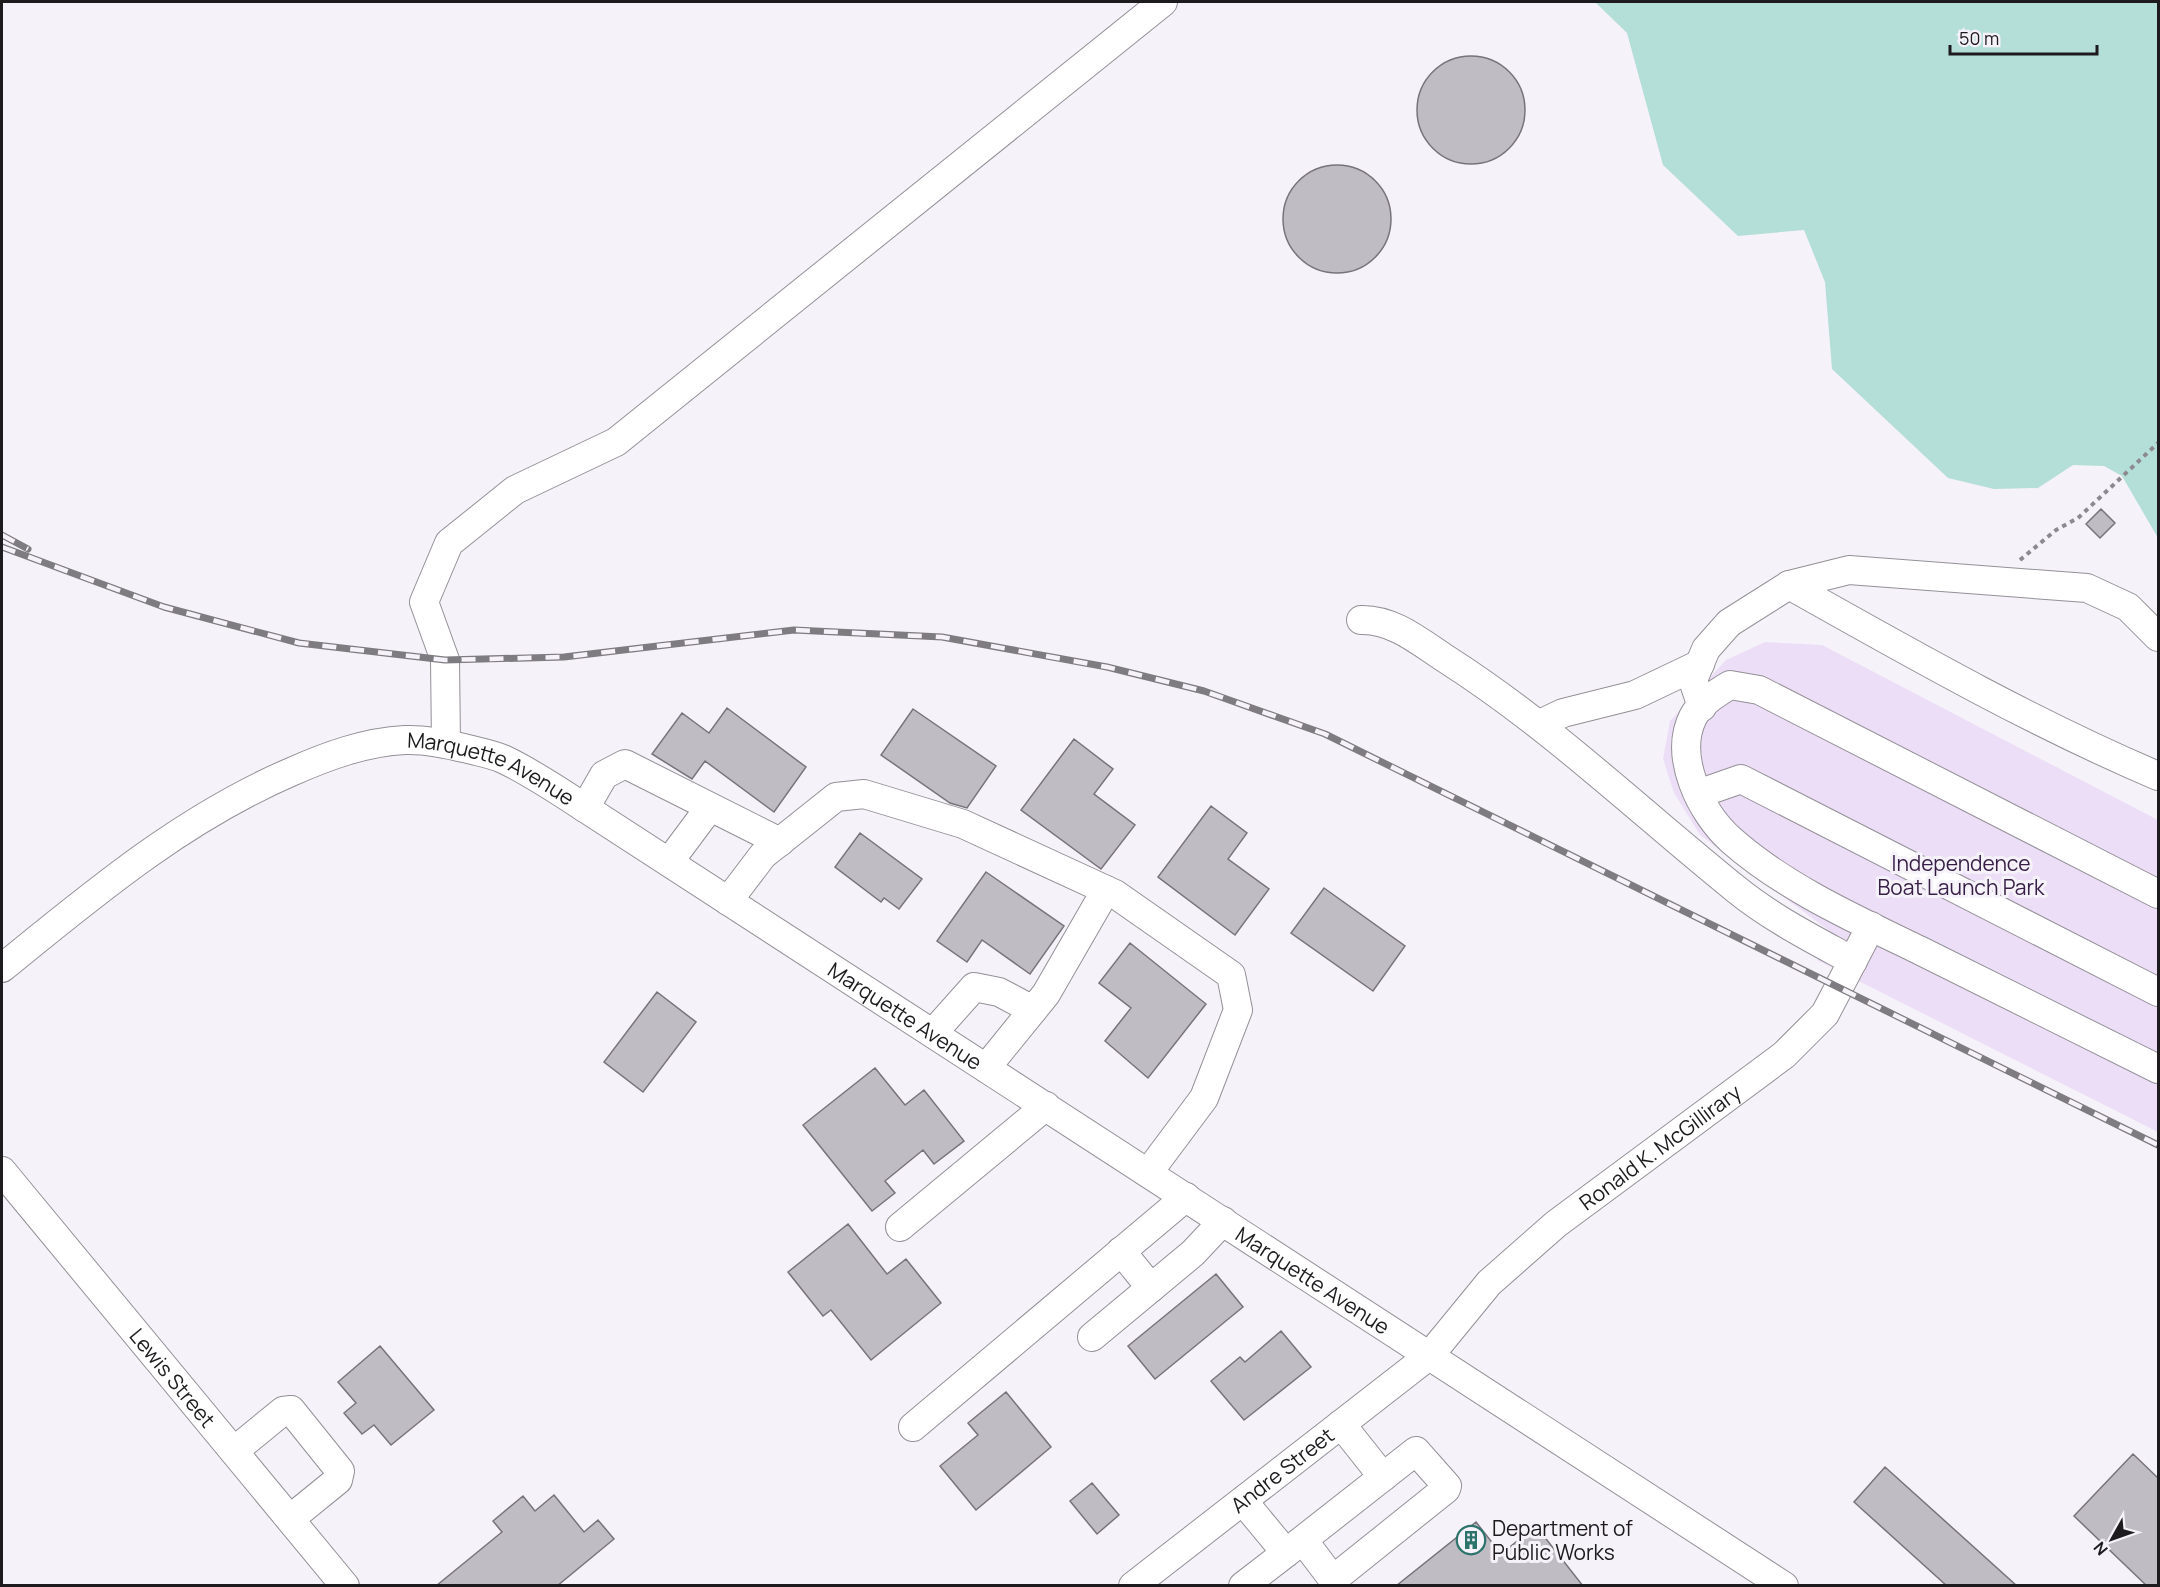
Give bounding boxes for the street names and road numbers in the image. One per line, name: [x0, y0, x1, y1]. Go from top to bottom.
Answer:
street label: Marquette Avenue: [407, 726, 580, 811]
street label: Marquette Avenue: [823, 956, 987, 1076]
street label: Ronald K. McGillirary: [1573, 1078, 1746, 1216]
street label: Marquette Avenue: [1231, 1220, 1395, 1340]
street label: Lewis Street: [124, 1322, 222, 1433]
street label: Andre Street: [1225, 1421, 1340, 1519]

